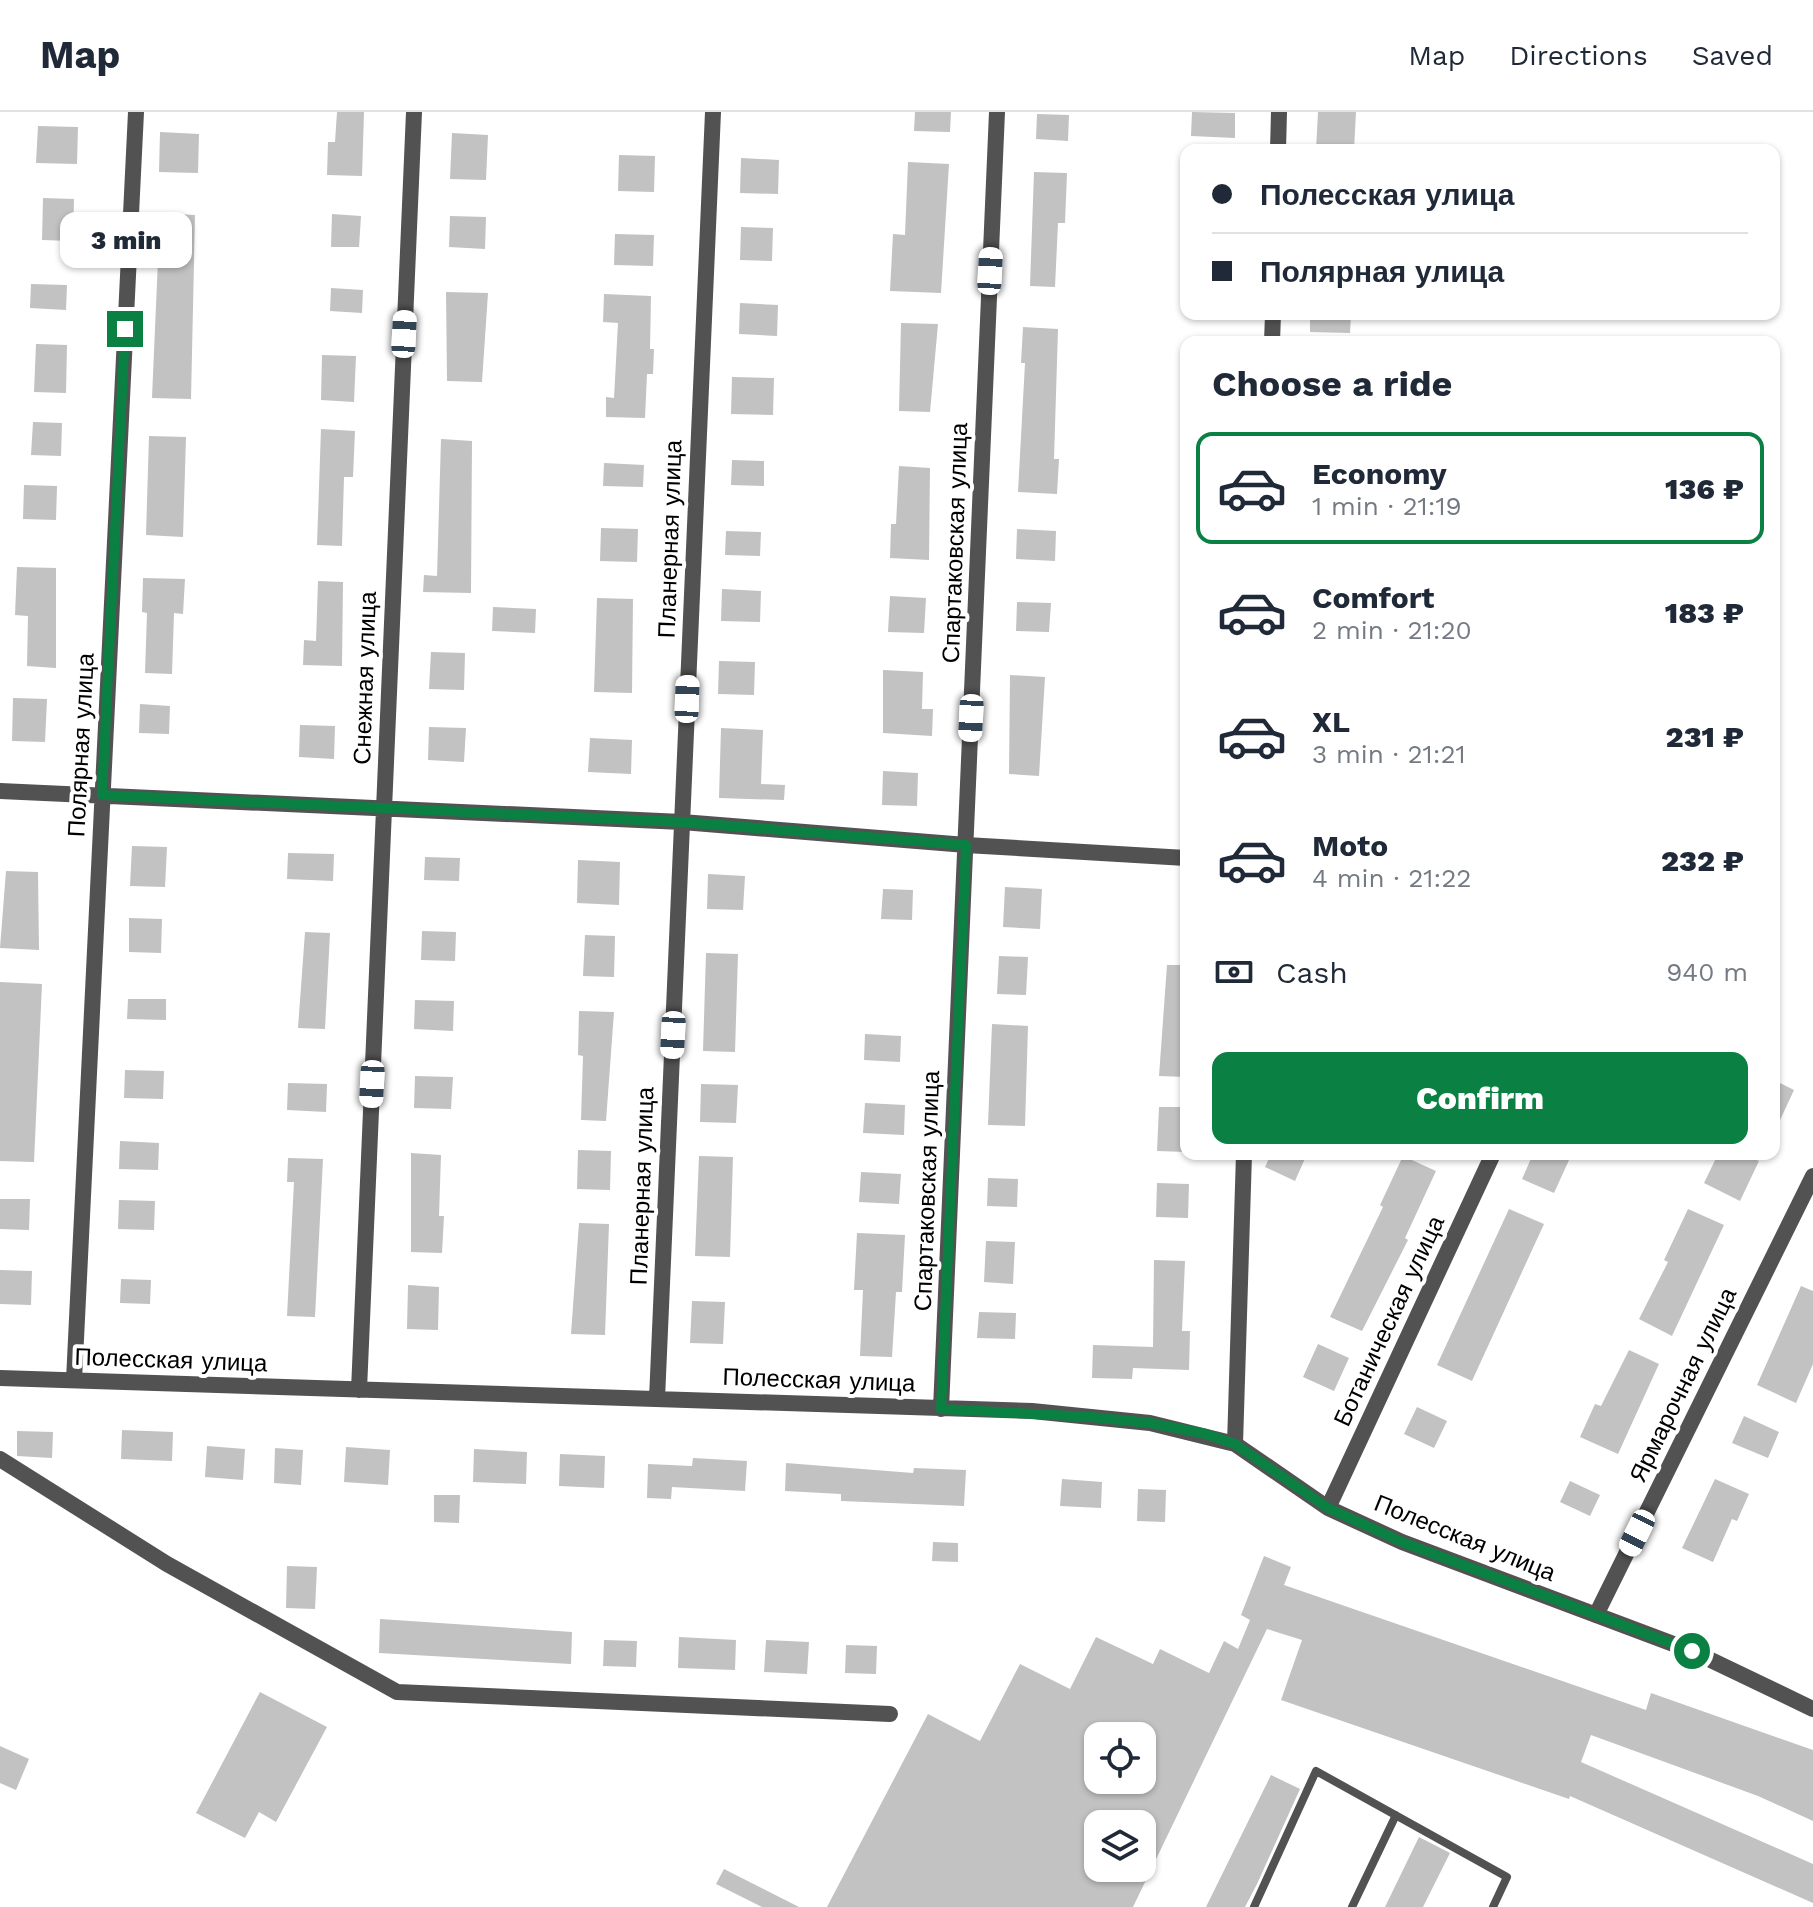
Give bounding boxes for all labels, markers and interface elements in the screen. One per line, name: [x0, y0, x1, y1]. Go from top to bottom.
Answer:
text: Map: [40, 33, 120, 77]
text: Map: [1408, 39, 1465, 72]
text: Directions: [1509, 39, 1648, 72]
text: Saved: [1692, 39, 1773, 72]
text: Полесская улица: [1260, 177, 1515, 212]
callout: 3 min: [59, 213, 191, 269]
text: 3 min: [91, 225, 161, 255]
car: [977, 246, 1003, 296]
text: Полярная улица: [1260, 254, 1504, 289]
car: [391, 309, 417, 359]
route end: [107, 311, 143, 347]
text: Choose a ride: [1212, 363, 1452, 405]
street label: Спартаковская улица: [937, 422, 973, 664]
street label: Планерная улица: [653, 439, 687, 639]
icon: car: [1216, 452, 1288, 524]
text: Economy: [1312, 456, 1447, 491]
text: 136 ₽: [1665, 471, 1744, 506]
text: 1 min · 21:19: [1312, 491, 1462, 521]
icon: car: [1216, 576, 1288, 648]
text: Comfort: [1312, 580, 1434, 615]
street label: Снежная улица: [348, 590, 382, 765]
text: 183 ₽: [1665, 595, 1744, 630]
text: 2 min · 21:20: [1312, 615, 1472, 645]
street label: Полярная улица: [62, 652, 100, 838]
car: [674, 675, 700, 723]
car: [958, 693, 984, 743]
icon: car: [1216, 700, 1288, 772]
text: XL: [1312, 704, 1350, 739]
text: 231 ₽: [1666, 719, 1744, 754]
text: 3 min · 21:21: [1312, 739, 1466, 769]
icon: car: [1216, 824, 1288, 896]
text: Moto: [1312, 828, 1388, 863]
text: 232 ₽: [1661, 843, 1744, 878]
text: 4 min · 21:22: [1312, 863, 1471, 893]
icon: cash: [1212, 950, 1256, 994]
text: Cash: [1276, 955, 1348, 990]
text: 940 m: [1666, 957, 1748, 987]
car: [660, 1010, 686, 1060]
button: Confirm: [1212, 1052, 1748, 1144]
car: [359, 1059, 385, 1109]
street label: Спартаковская улица: [909, 1070, 945, 1312]
street label: Планерная улица: [625, 1086, 659, 1286]
street label: Ботаническая улица: [1328, 1211, 1450, 1431]
street label: Ярмарочная улица: [1624, 1283, 1743, 1487]
street label: Полесская улица: [74, 1343, 269, 1377]
street label: Полесская улица: [722, 1363, 917, 1397]
street label: Полесская улица: [1370, 1489, 1560, 1587]
car: [1616, 1506, 1658, 1560]
route start: [1674, 1633, 1710, 1669]
map controls: [1084, 1722, 1156, 1882]
button: locate: [1084, 1722, 1156, 1794]
button: layers: [1084, 1810, 1156, 1882]

